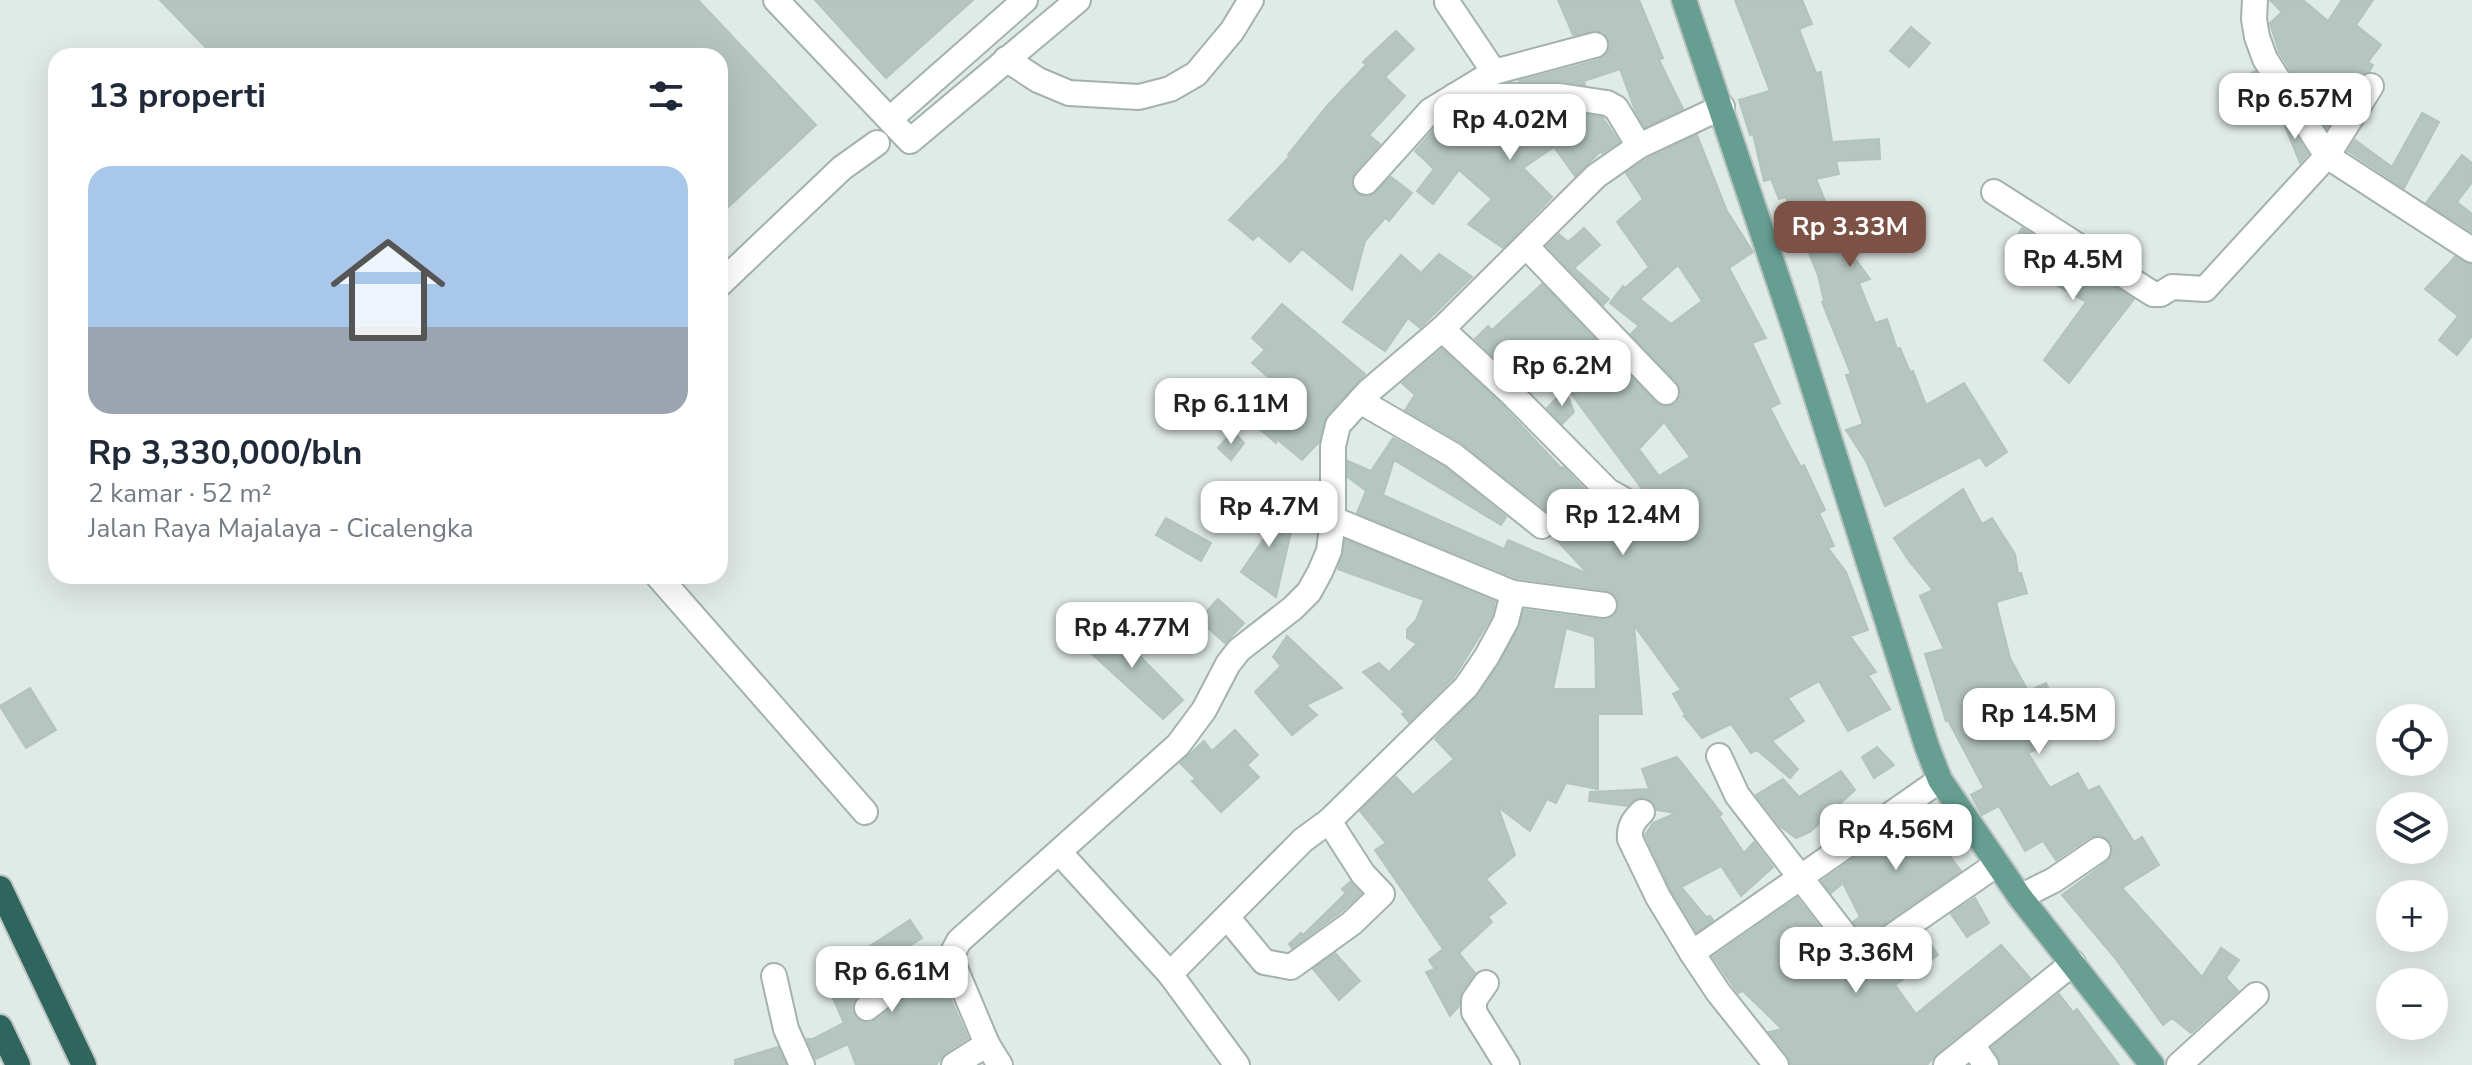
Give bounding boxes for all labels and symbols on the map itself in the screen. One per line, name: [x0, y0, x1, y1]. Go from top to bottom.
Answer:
pin: Rp 6.57M: [2212, 73, 2378, 141]
pin: Rp 4.02M: [1427, 94, 1593, 162]
pin: Rp 3.33M: [1767, 201, 1933, 269]
pin: Rp 4.5M: [1999, 234, 2147, 302]
pin: Rp 6.2M: [1488, 340, 1636, 408]
pin: Rp 6.11M: [1148, 378, 1314, 446]
pin: Rp 4.7M: [1195, 481, 1343, 549]
pin: Rp 12.4M: [1540, 489, 1706, 557]
pin: Rp 4.77M: [1049, 602, 1215, 670]
pin: Rp 14.5M: [1956, 688, 2122, 756]
pin: Rp 4.56M: [1813, 804, 1979, 872]
pin: Rp 3.36M: [1773, 927, 1939, 995]
pin: Rp 6.61M: [809, 946, 975, 1014]

